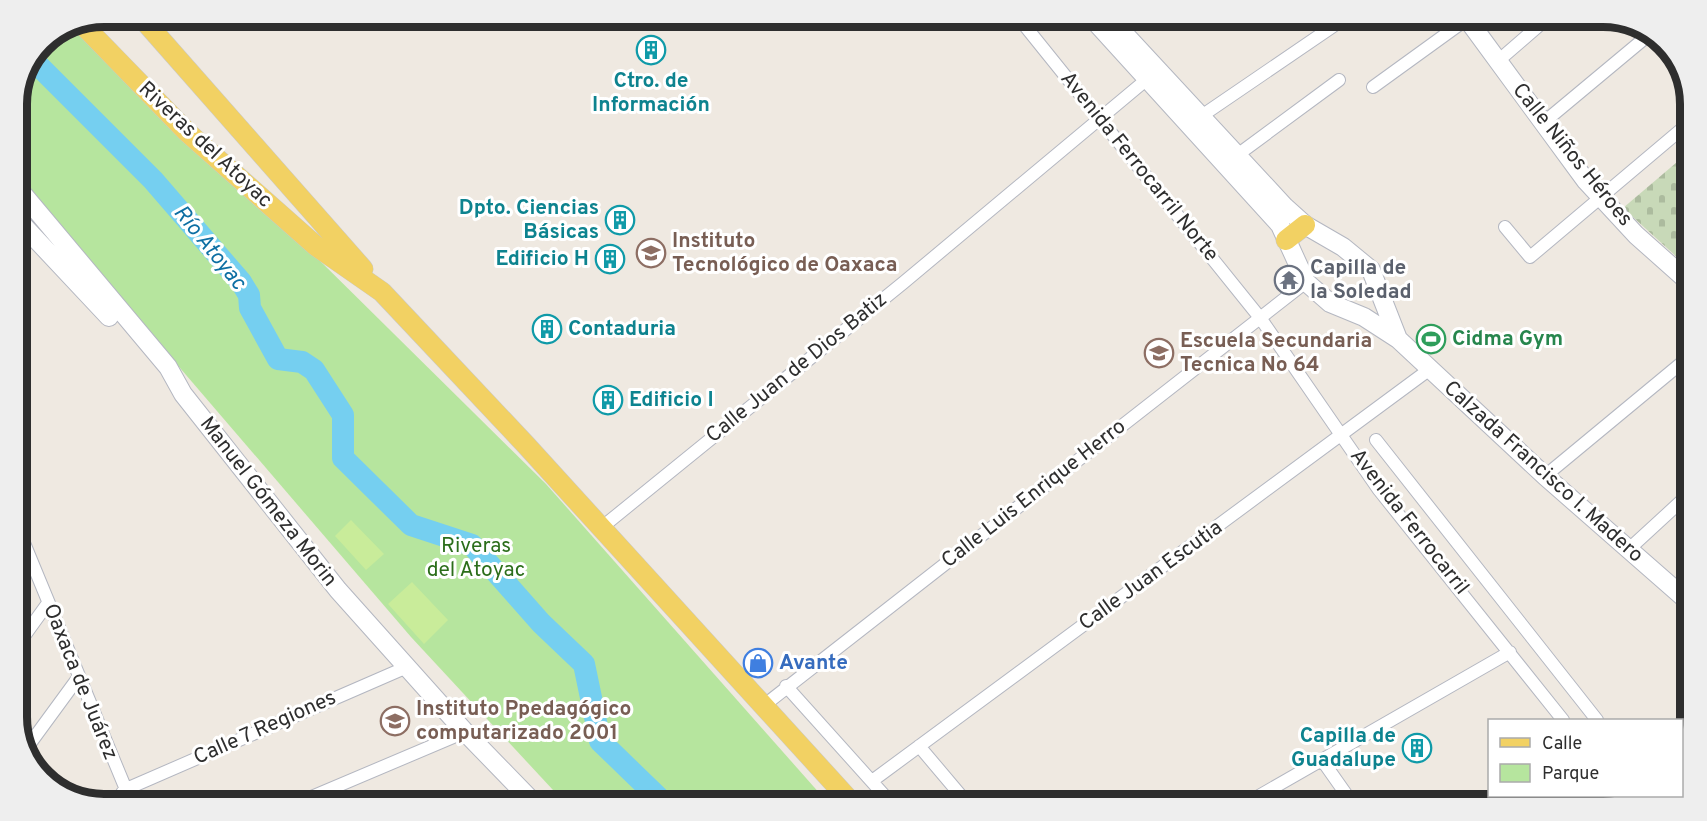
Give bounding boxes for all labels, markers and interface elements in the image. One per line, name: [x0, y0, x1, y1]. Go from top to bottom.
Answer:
building icon: Ctro. de Información: [635, 34, 667, 66]
street label: Avenida Ferrocarril Norte: [1054, 66, 1224, 268]
place label: Ctro. de Información: [592, 68, 710, 119]
street label: Riveras del Atoyac: [132, 76, 278, 214]
street label: Calle Niños Héroes: [1506, 78, 1638, 232]
place label: Dpto. Ciencias Básicas: [459, 195, 599, 246]
water label: Río Atoyac: [167, 200, 251, 296]
building icon: Dpto. Ciencias Básicas: [604, 204, 636, 236]
place label: Instituto Tecnológico de Oaxaca: [672, 228, 897, 279]
school or university icon: Instituto Tecnológico de Oaxaca: [635, 237, 667, 269]
building icon: Edificio H: [594, 243, 626, 275]
place label: Edificio H: [495, 246, 589, 273]
place label: Capilla de la Soledad: [1310, 255, 1412, 306]
temple icon: Capilla de la Soledad: [1273, 264, 1305, 296]
street label: Calle Juan de Dios Batiz: [701, 287, 893, 449]
building icon: Contaduria: [531, 313, 563, 345]
place label: Contaduria: [568, 316, 676, 343]
sports icon: Cidma Gym: [1415, 323, 1447, 355]
place label: Cidma Gym: [1452, 326, 1563, 353]
place label: Escuela Secundaria Tecnica No 64: [1180, 328, 1372, 379]
school or university icon: Escuela Secundaria Tecnica No 64: [1143, 337, 1175, 369]
street label: Calzada Francisco I. Madero: [1437, 375, 1649, 569]
building icon: Edificio I: [592, 384, 624, 416]
place label: Edificio I: [629, 387, 714, 414]
street label: Manuel Gómeza Morin: [193, 412, 343, 592]
street label: Calle Luis Enrique Herro: [936, 413, 1132, 575]
street label: Avenida Ferrocarril: [1343, 443, 1475, 601]
street label: Calle Juan Escutia: [1074, 515, 1228, 637]
park label: Riveras del Atoyac: [427, 533, 525, 584]
street label: Oaxaca de Juárez: [36, 600, 124, 764]
shop icon: Avante: [742, 647, 774, 679]
place label: Avante: [779, 650, 848, 677]
street label: Calle 7 Regiones: [190, 685, 340, 771]
place label: Instituto Ppedagógico computarizado 2001: [416, 696, 631, 747]
school or university icon: Instituto Ppedagógico computarizado 2001: [379, 705, 411, 737]
legend: [1488, 719, 1683, 797]
place label: Capilla de Guadalupe: [1291, 723, 1396, 774]
building icon: Capilla de Guadalupe: [1401, 732, 1433, 764]
text: Calle: [1542, 733, 1582, 756]
text: Parque: [1542, 763, 1599, 786]

